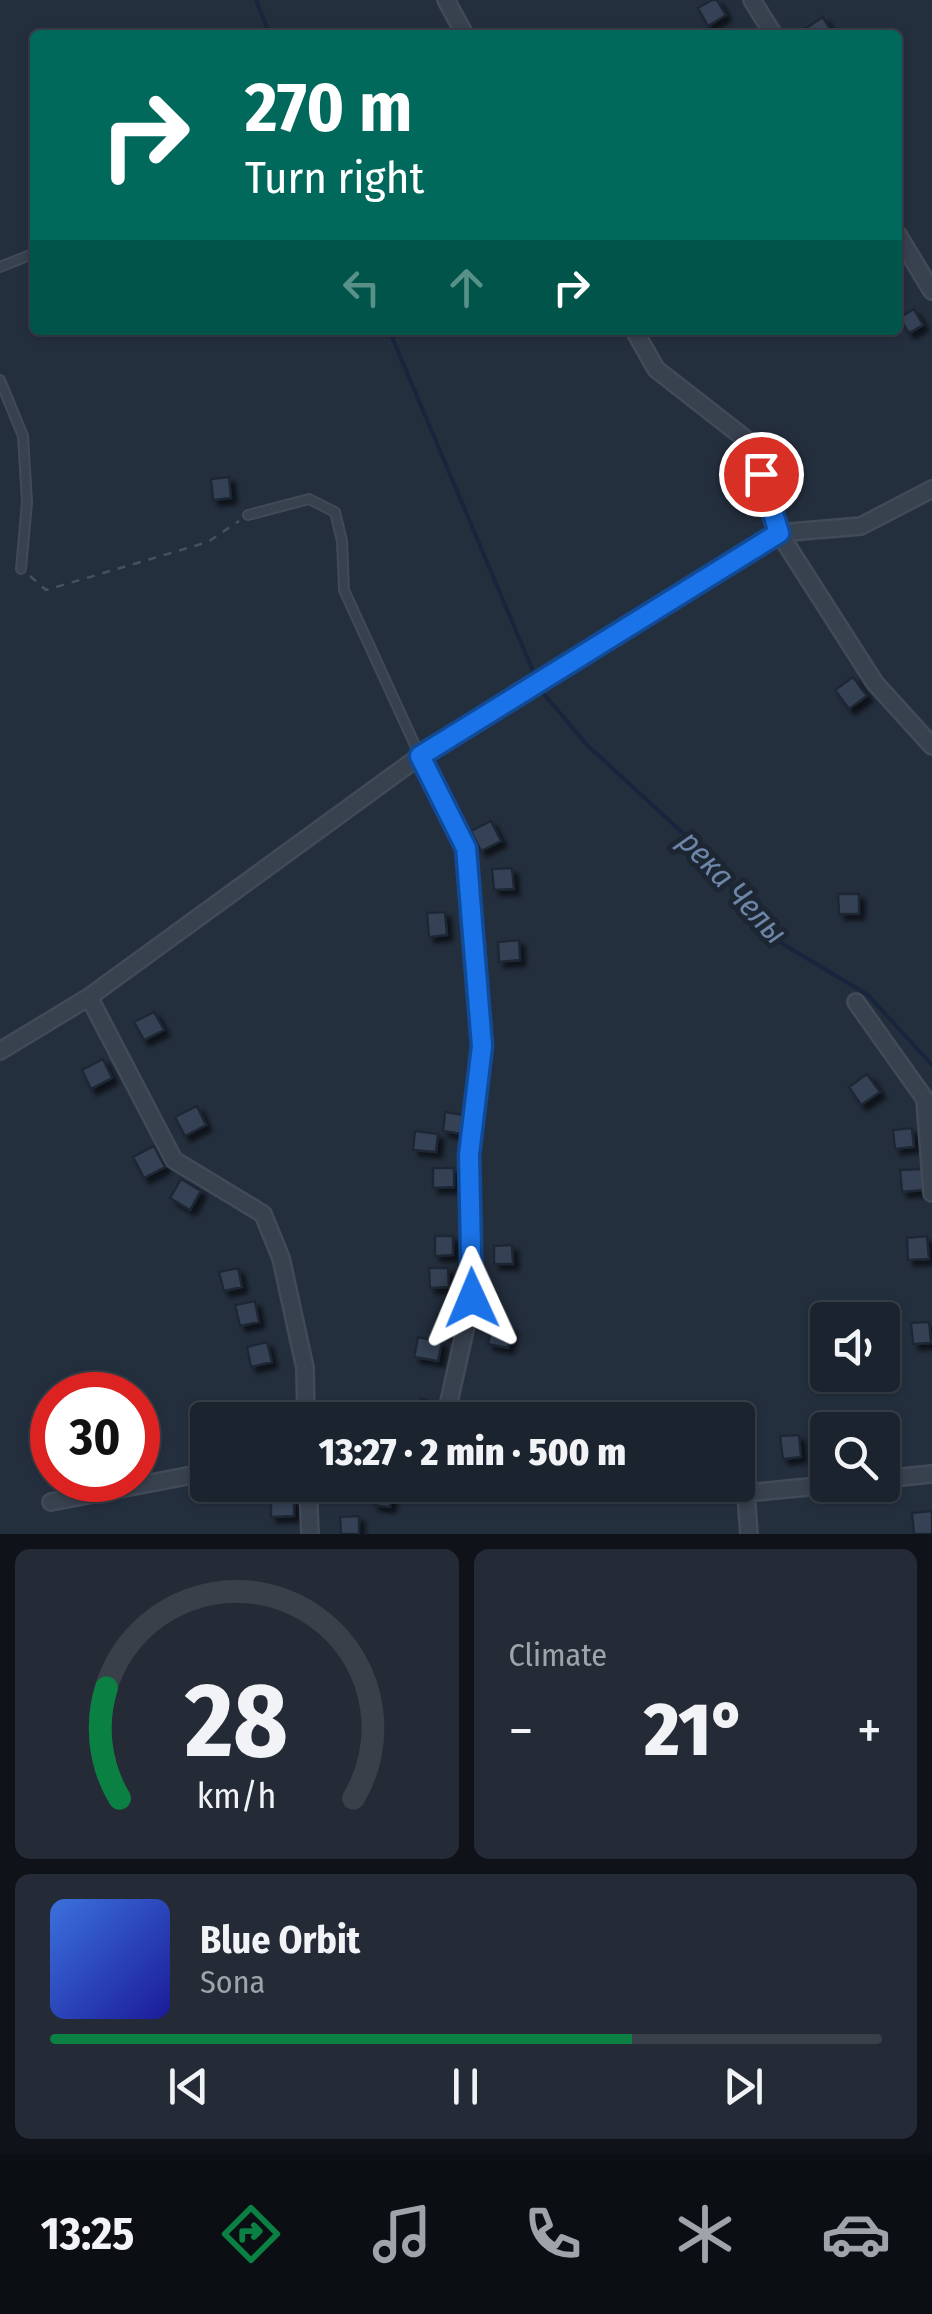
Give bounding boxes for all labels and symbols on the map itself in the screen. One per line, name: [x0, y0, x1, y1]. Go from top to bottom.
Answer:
pin: [719, 432, 804, 517]
water label: река Челы: [671, 822, 795, 952]
position arrow: [420, 1246, 524, 1350]
speed limit sign: 30: [30, 1372, 160, 1502]

